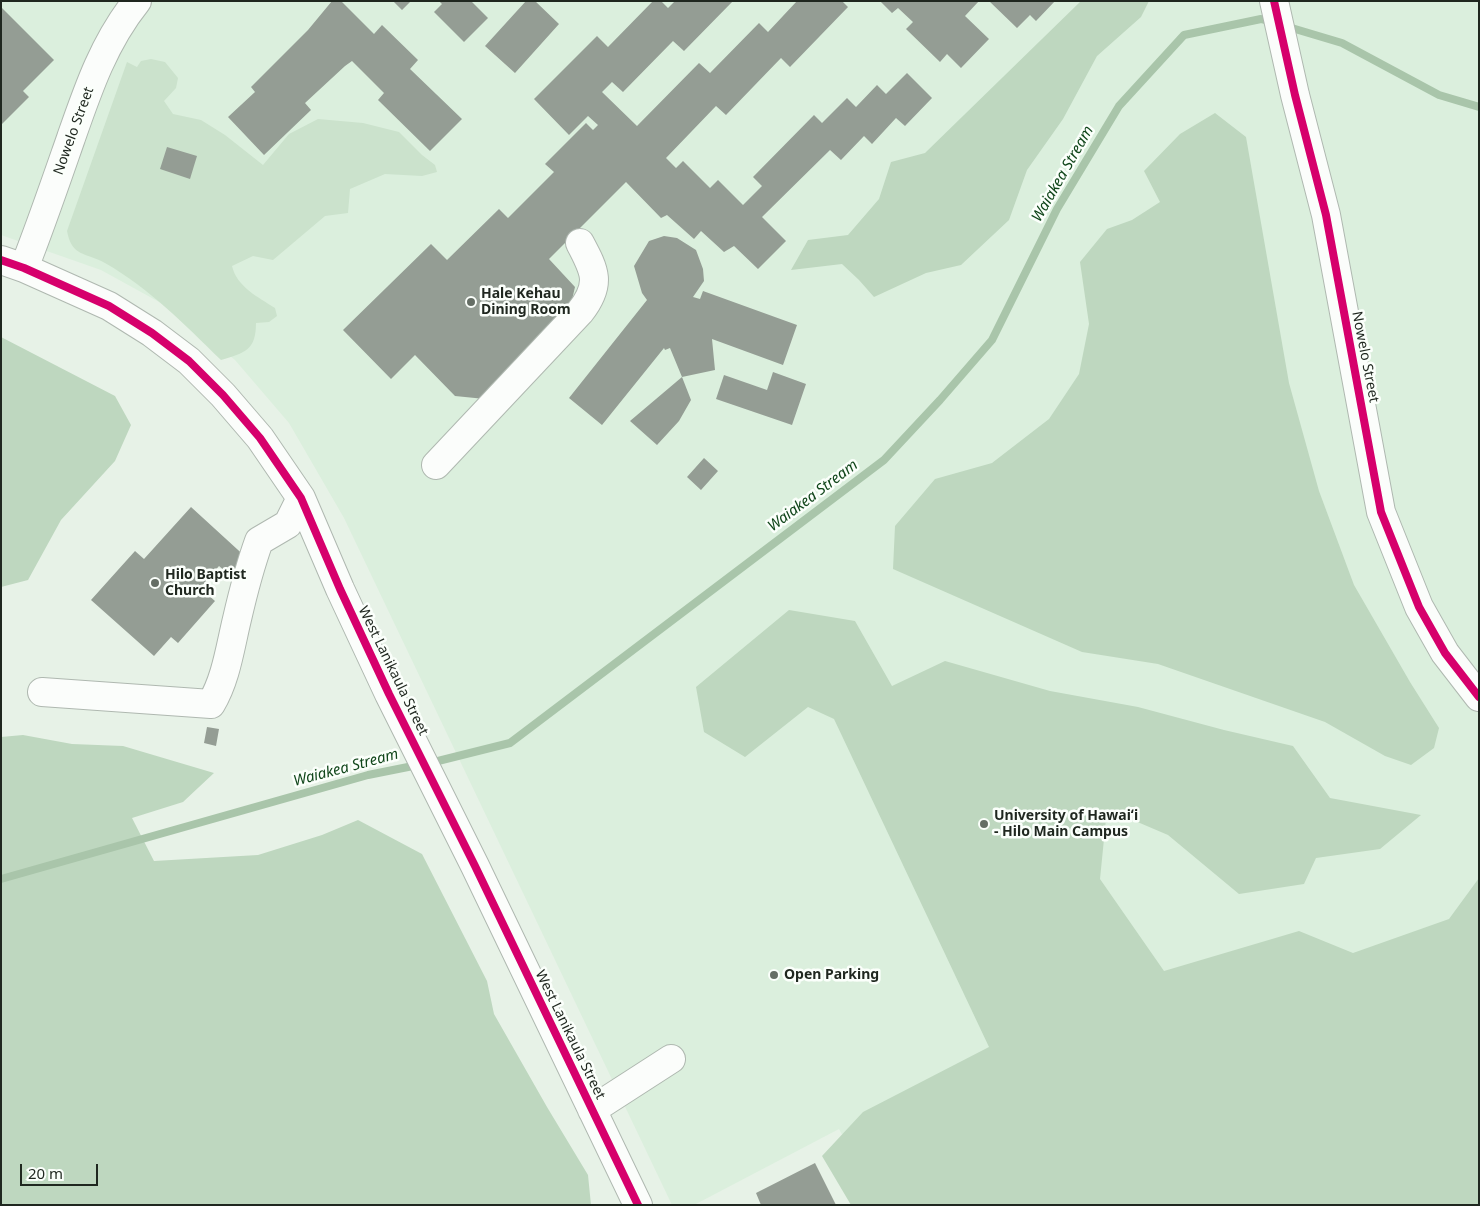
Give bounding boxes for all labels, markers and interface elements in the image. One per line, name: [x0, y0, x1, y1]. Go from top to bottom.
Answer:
street label: Nowelo Street: [50, 85, 98, 177]
water label: Waiakea Stream: [1028, 123, 1098, 225]
place label: Hale Kehau Dining Room: [481, 286, 571, 318]
marker: Hale Kehau Dining Room: [465, 296, 477, 308]
street label: Nowelo Street: [1348, 310, 1382, 404]
water label: Waiakea Stream: [765, 456, 861, 536]
place label: Hilo Baptist Church: [165, 567, 246, 600]
marker: Hilo Baptist Church: [149, 577, 161, 589]
street label: West Lanikaula Street: [354, 604, 432, 738]
water label: Waiakea Stream: [292, 745, 400, 791]
place label: University of Hawaiʻi - Hilo Main Campus: [994, 808, 1138, 840]
marker: University of Hawaiʻi - Hilo Main Campus: [978, 818, 990, 830]
place label: Open Parking: [784, 967, 879, 983]
street label: West Lanikaula Street: [531, 968, 609, 1102]
marker: Open Parking: [768, 969, 780, 981]
scale bar: [22, 1154, 100, 1186]
text: 20 m: [28, 1163, 63, 1183]

